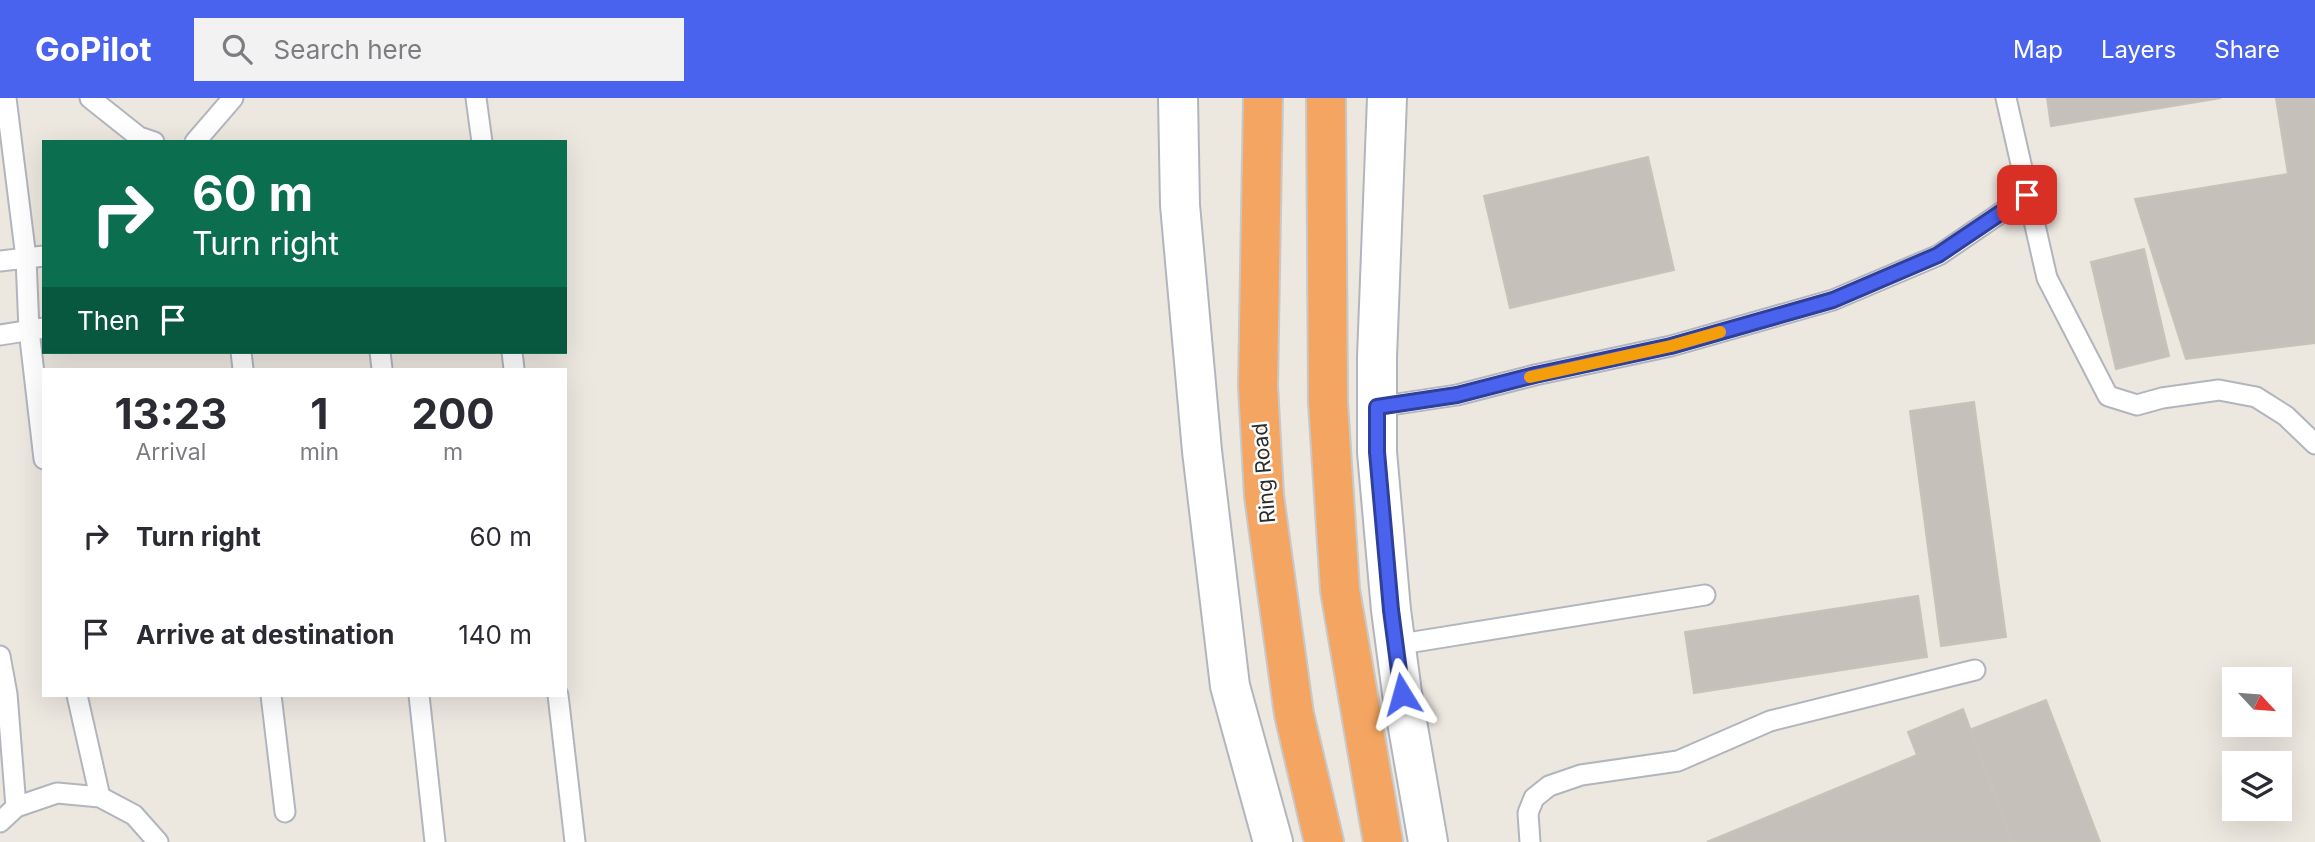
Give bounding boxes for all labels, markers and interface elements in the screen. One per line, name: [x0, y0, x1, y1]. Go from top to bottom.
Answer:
search box: [194, 18, 684, 81]
text: GoPilot: [35, 29, 152, 69]
icon: search: [218, 30, 256, 68]
text: Search here: [274, 34, 422, 65]
text: Map: [2013, 35, 2063, 64]
text: Layers: [2101, 35, 2176, 64]
text: Share: [2214, 35, 2280, 64]
text: 60 m: [192, 164, 313, 223]
pin: [1997, 165, 2057, 225]
icon: right: [77, 168, 168, 259]
icon: arrive: [2008, 176, 2046, 214]
text: Turn right: [192, 224, 339, 263]
icon: arrive: [154, 301, 192, 339]
text: Then: [77, 305, 140, 336]
text: 13:23: [114, 388, 227, 439]
text: 1: [310, 388, 328, 439]
text: 200: [411, 388, 495, 439]
street label: Ring Road: [1247, 422, 1280, 524]
text: Arrival: [135, 438, 206, 466]
text: min: [300, 438, 339, 466]
text: m: [443, 438, 463, 466]
icon: right: [77, 517, 115, 555]
text: Turn right: [136, 521, 261, 552]
text: 60 m: [469, 521, 532, 552]
icon: arrive: [77, 615, 115, 653]
text: Arrive at destination: [136, 619, 395, 650]
text: 140 m: [458, 619, 532, 650]
position arrow: [1365, 657, 1439, 731]
north arrow: [2222, 667, 2292, 737]
map controls: [2222, 667, 2292, 821]
button: layers: [2222, 751, 2292, 821]

